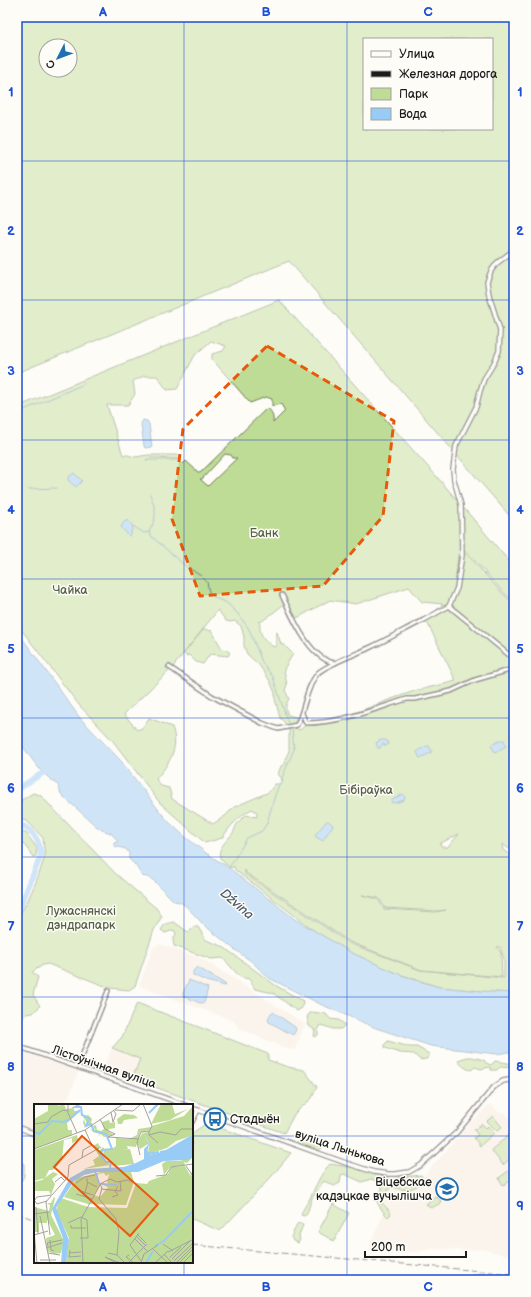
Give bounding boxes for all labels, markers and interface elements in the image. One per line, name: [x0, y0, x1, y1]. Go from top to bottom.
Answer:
text: A: [98, 4, 107, 20]
text: B: [261, 4, 271, 20]
text: C: [423, 4, 433, 20]
north arrow: [38, 38, 78, 78]
legend: [363, 38, 493, 130]
text: Улица: [399, 47, 435, 62]
text: С: [43, 57, 58, 72]
text: Железная дорога: [399, 67, 497, 82]
text: 1: [8, 84, 14, 100]
text: 1: [517, 84, 523, 100]
text: Парк: [399, 87, 429, 102]
text: Вода: [399, 107, 427, 122]
text: 2: [7, 223, 15, 239]
text: 2: [516, 223, 524, 239]
text: 3: [7, 363, 15, 379]
text: 3: [516, 363, 524, 379]
text: 4: [7, 502, 15, 518]
text: 4: [516, 502, 524, 518]
park label: Банк: [250, 526, 279, 541]
park label: Чайка: [52, 583, 88, 598]
text: 5: [7, 641, 15, 657]
text: 5: [516, 641, 524, 657]
text: 6: [7, 780, 15, 796]
text: 6: [516, 780, 524, 796]
park label: Бібіраўка: [339, 783, 393, 798]
water label: Dźvina: [217, 885, 257, 923]
park label: Лужаснянскі дэндрапарк: [45, 904, 116, 933]
text: 7: [7, 919, 15, 935]
text: 7: [516, 919, 524, 935]
street label: Лістоўнічная вуліца: [49, 1042, 158, 1092]
text: 8: [7, 1059, 15, 1075]
text: 8: [516, 1059, 524, 1075]
inset map: [34, 1104, 193, 1263]
bus stop icon: Стадыён: [202, 1106, 228, 1132]
place label: Стадыён: [230, 1112, 280, 1127]
street label: вуліца Лынькова: [293, 1126, 387, 1170]
place label: Віцебскае кадэцкае вучылішча: [316, 1175, 432, 1204]
school or university icon: Віцебскае кадэцкае вучылішча: [434, 1176, 460, 1202]
text: 9: [7, 1198, 15, 1214]
text: 9: [516, 1198, 524, 1214]
scale bar: [365, 1233, 466, 1259]
text: 200 m: [371, 1240, 405, 1255]
text: A: [98, 1279, 107, 1295]
text: B: [261, 1279, 271, 1295]
text: C: [423, 1279, 433, 1295]

